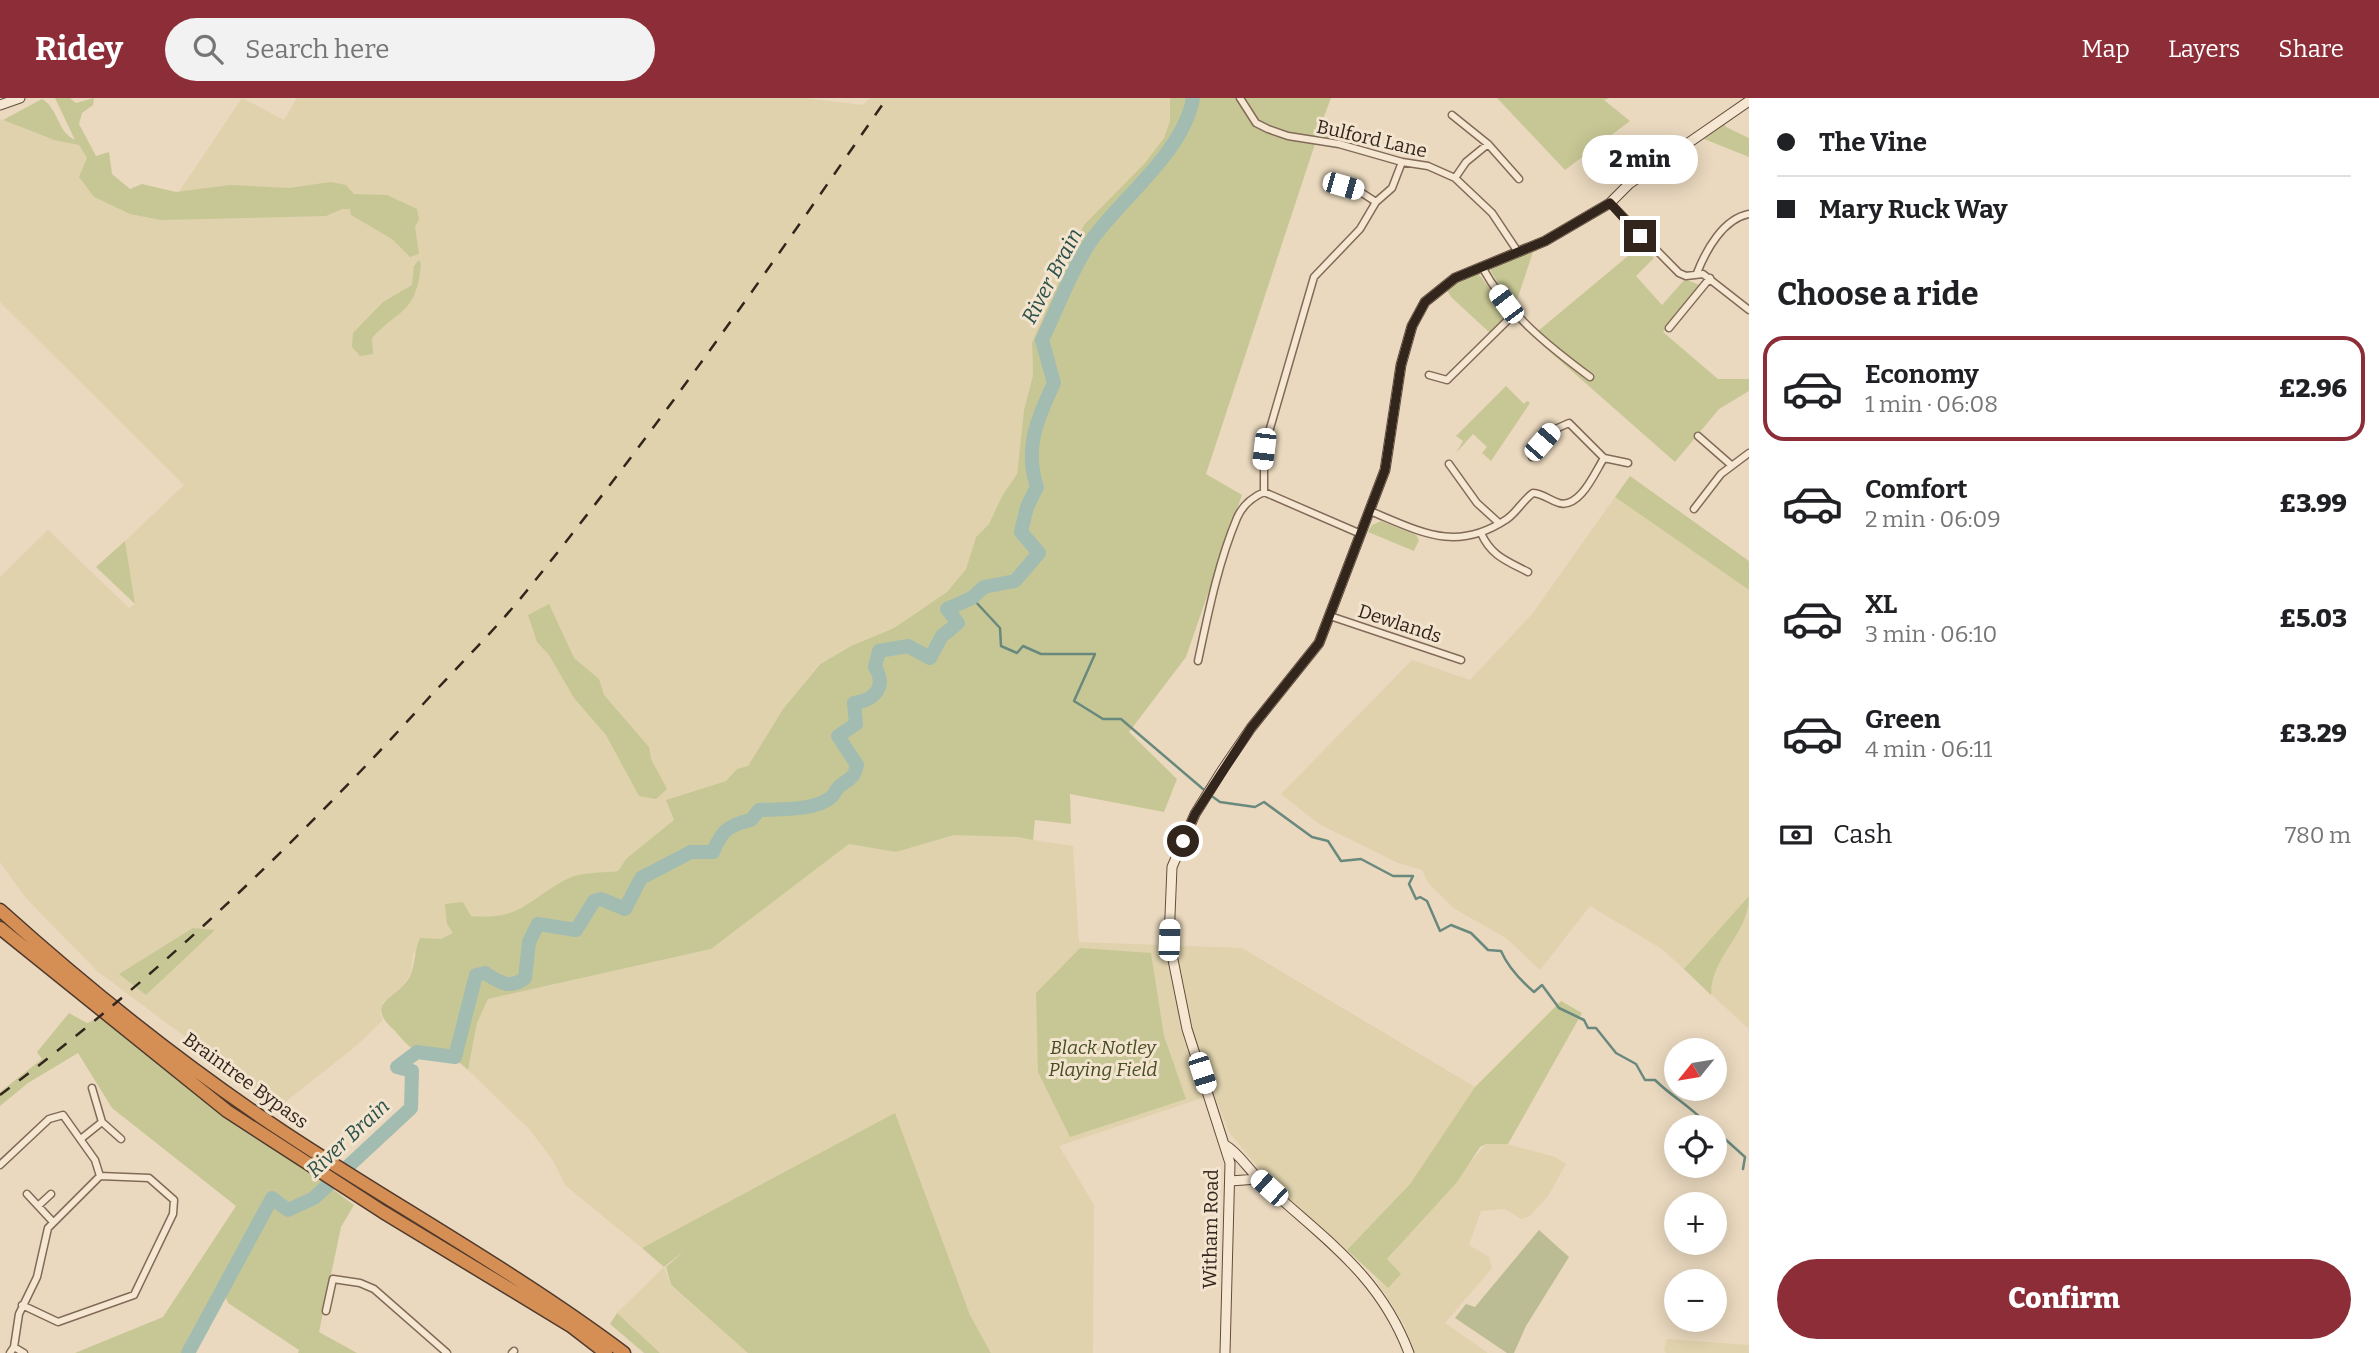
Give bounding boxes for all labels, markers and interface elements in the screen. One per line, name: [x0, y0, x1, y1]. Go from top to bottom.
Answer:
search box: [165, 18, 655, 81]
text: Ridey: [35, 29, 123, 69]
icon: search: [189, 30, 227, 68]
text: Search here: [245, 34, 389, 65]
text: Map: [2082, 35, 2130, 63]
text: Layers: [2168, 35, 2240, 63]
text: Share: [2278, 35, 2344, 63]
street label: Bulford Lane: [1314, 115, 1429, 162]
text: The Vine: [1819, 127, 1927, 158]
callout: 2 min: [1582, 135, 1698, 184]
text: 2 min: [1609, 145, 1671, 173]
car: [1320, 170, 1367, 202]
text: Mary Ruck Way: [1819, 194, 2008, 225]
route end: [1624, 220, 1656, 252]
water label: River Brain: [1016, 224, 1088, 328]
text: Choose a ride: [1777, 275, 1978, 313]
car: [1485, 281, 1528, 327]
icon: car: [1781, 357, 1844, 420]
text: Economy: [1865, 359, 1979, 390]
text: £2.96: [2279, 373, 2347, 404]
text: 1 min · 06:08: [1865, 390, 1998, 418]
car: [1521, 419, 1564, 465]
car: [1252, 427, 1277, 471]
icon: car: [1781, 472, 1844, 535]
text: Comfort: [1865, 474, 1968, 505]
text: £3.99: [2280, 488, 2347, 519]
text: 2 min · 06:09: [1865, 505, 2001, 533]
icon: car: [1781, 587, 1844, 650]
text: XL: [1865, 589, 1897, 620]
street label: Dewlands: [1355, 599, 1445, 648]
text: £5.03: [2279, 603, 2347, 634]
text: 3 min · 06:10: [1865, 620, 1997, 648]
icon: car: [1781, 702, 1844, 765]
text: Green: [1865, 704, 1941, 735]
text: £3.29: [2280, 718, 2347, 749]
text: 4 min · 06:11: [1865, 735, 1992, 763]
icon: cash: [1777, 816, 1815, 854]
text: Cash: [1833, 819, 1892, 850]
text: 780 m: [2285, 821, 2351, 849]
route start: [1167, 825, 1199, 857]
car: [1158, 919, 1181, 961]
street label: Braintree Bypass: [179, 1027, 313, 1133]
park label: Black Notley Playing Field: [1048, 1036, 1158, 1081]
north arrow: [1664, 1038, 1727, 1101]
map controls: [1664, 1038, 1727, 1332]
car: [1186, 1050, 1219, 1096]
water label: River Brain: [301, 1093, 395, 1183]
button: locate: [1664, 1115, 1727, 1178]
car: [1247, 1166, 1292, 1210]
street label: Witham Road: [1198, 1169, 1223, 1289]
button: +: [1664, 1192, 1727, 1255]
button: Confirm: [1777, 1259, 2351, 1339]
button: −: [1664, 1269, 1727, 1332]

